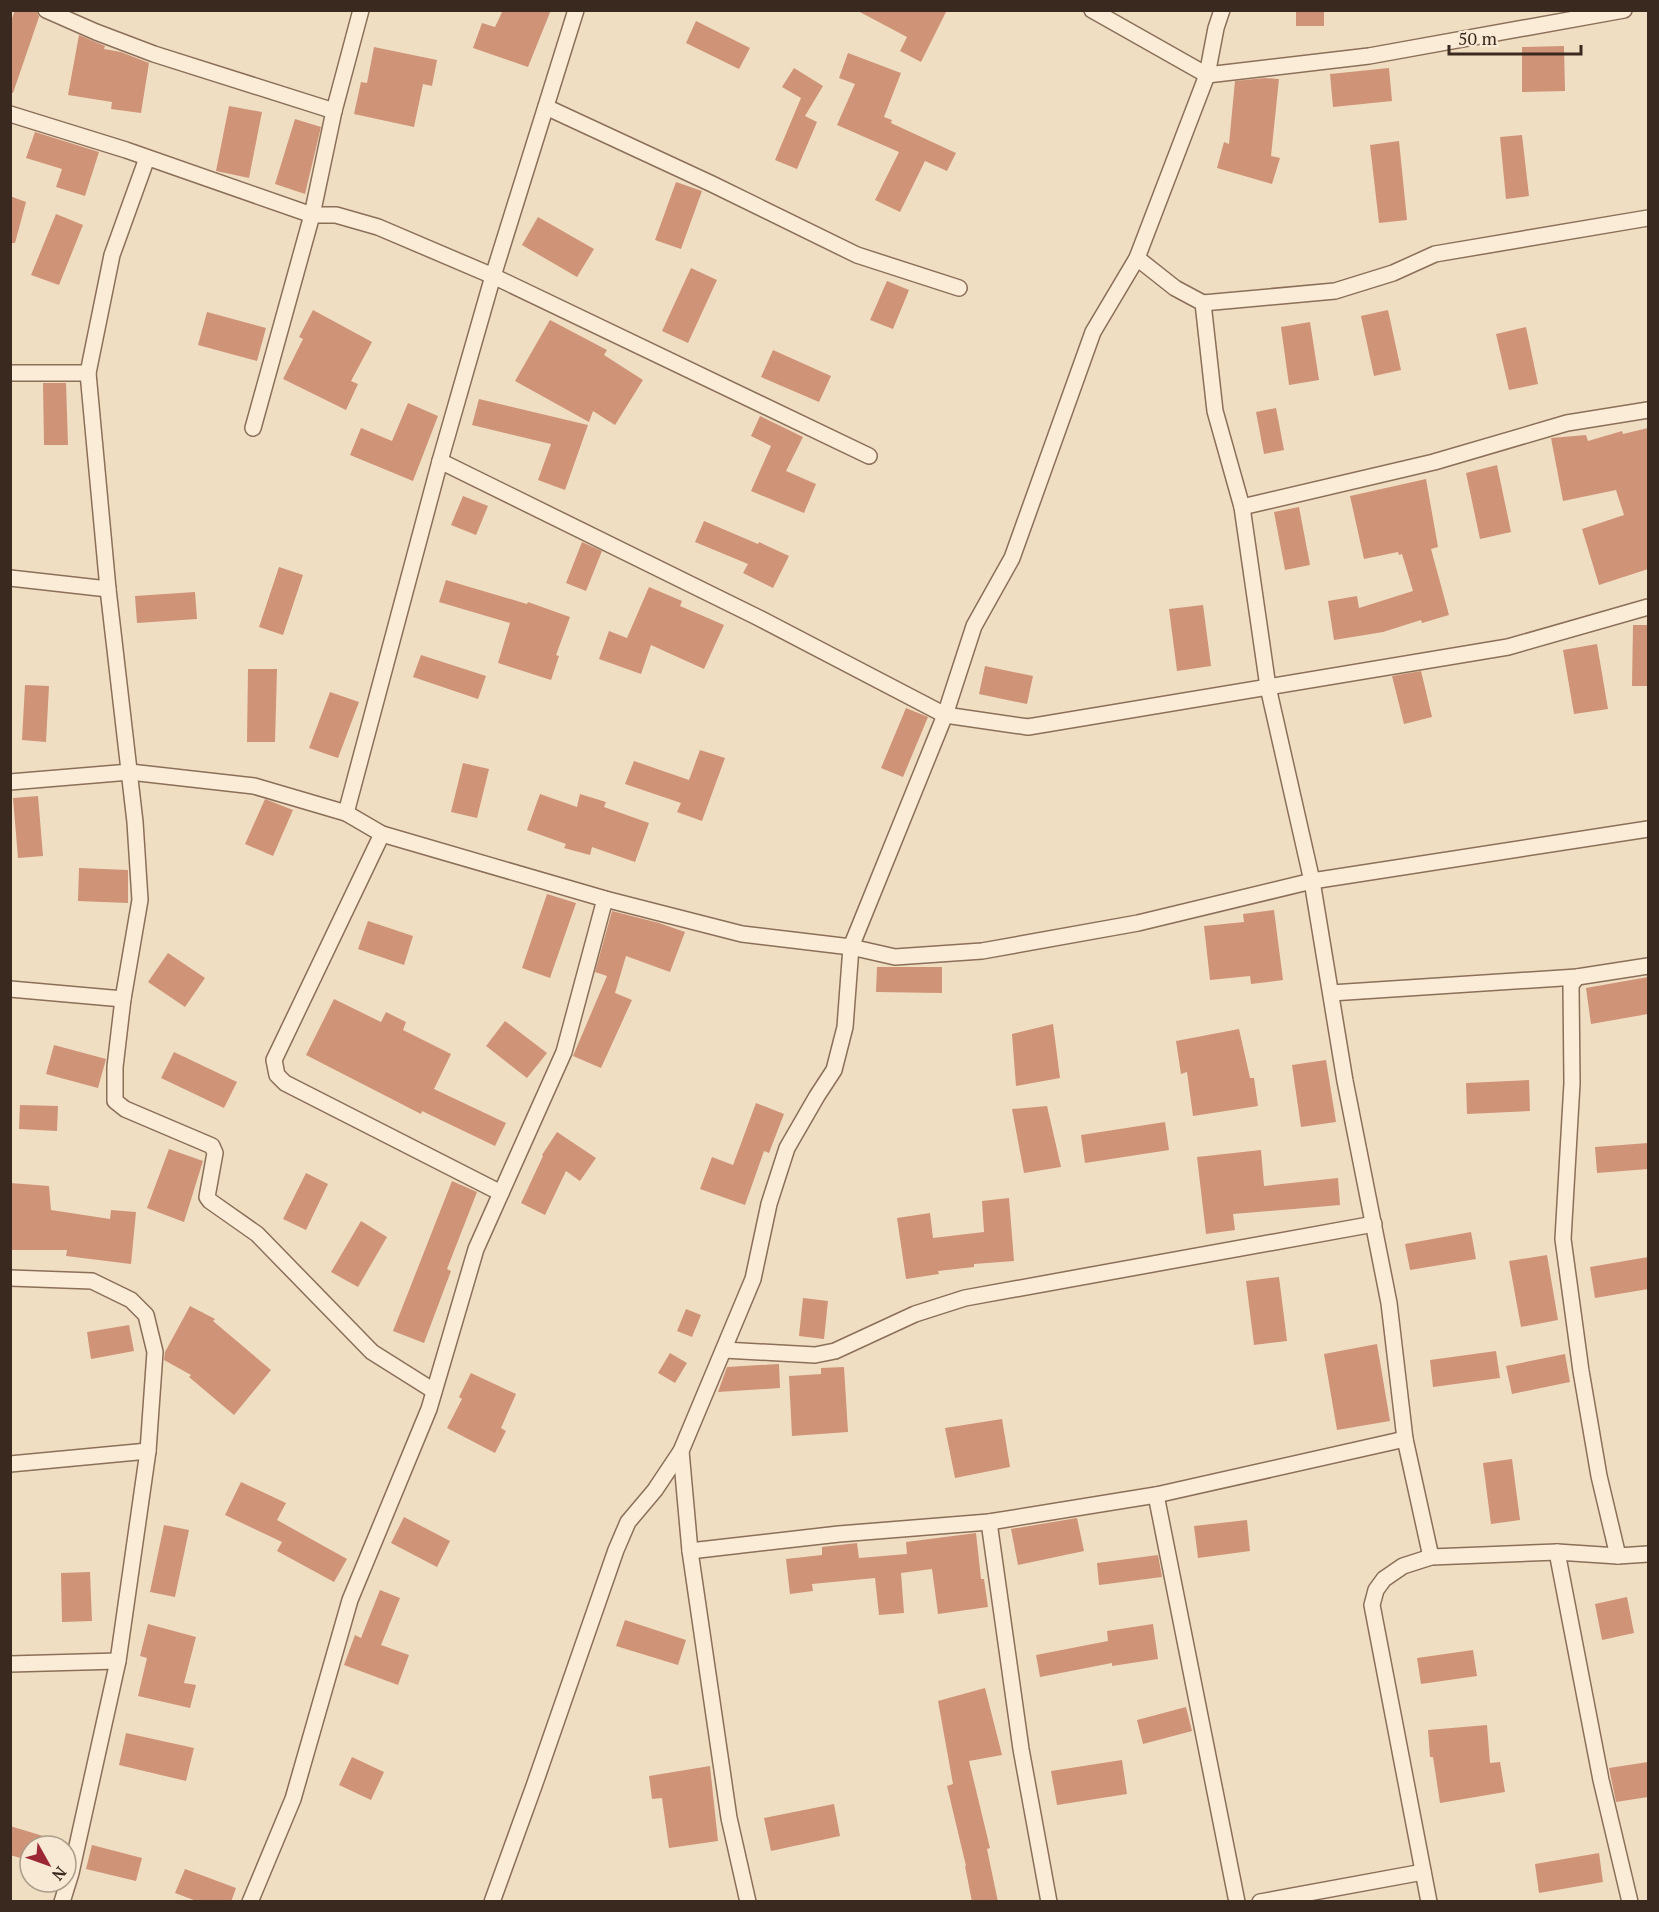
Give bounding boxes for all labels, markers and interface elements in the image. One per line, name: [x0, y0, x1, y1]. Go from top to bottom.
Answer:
scale bar: [1449, 18, 1581, 56]
text: 50 m: [1458, 26, 1498, 50]
north arrow: [18, 1834, 78, 1894]
text: N: [47, 1862, 72, 1885]

